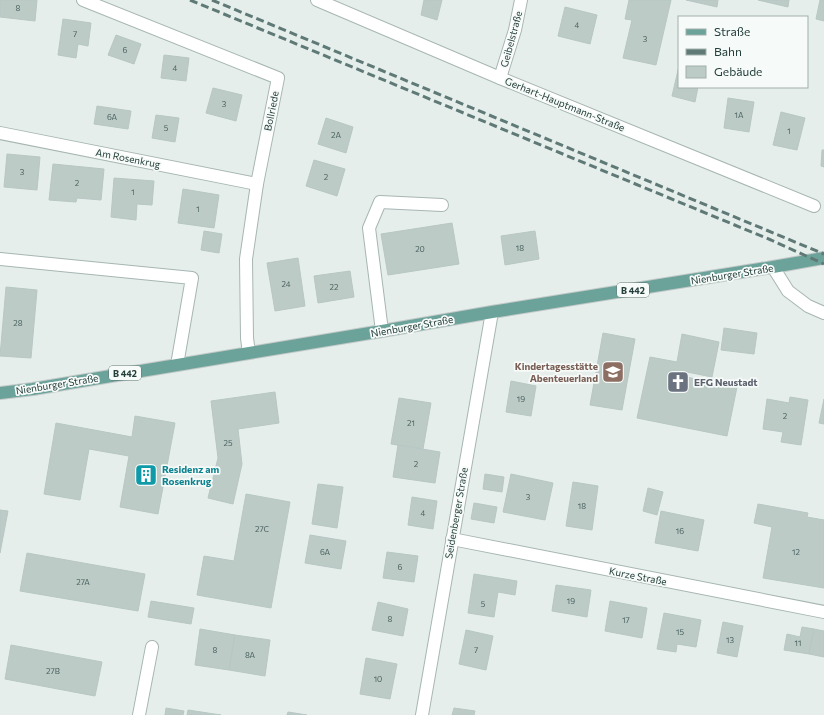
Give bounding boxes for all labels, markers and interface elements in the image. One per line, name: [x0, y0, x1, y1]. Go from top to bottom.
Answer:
house number: 8: [16, 3, 21, 13]
street label: Geibelstraße: [498, 9, 524, 69]
legend: [678, 16, 808, 88]
house number: 4: [575, 20, 580, 30]
text: Straße: [714, 24, 750, 38]
house number: 7: [73, 29, 77, 39]
house number: 3: [643, 34, 648, 44]
text: Bahn: [714, 44, 742, 58]
house number: 6: [123, 45, 128, 55]
house number: 4: [173, 63, 178, 73]
text: Gebäude: [714, 64, 762, 78]
street label: Gerhart-Hauptmann-Straße: [503, 74, 627, 134]
street label: Bollriede: [261, 90, 281, 132]
house number: 3: [222, 99, 227, 109]
house number: 1A: [735, 110, 744, 120]
house number: 6A: [107, 112, 118, 122]
house number: 5: [164, 123, 169, 133]
house number: 1: [787, 126, 791, 136]
house number: 2A: [331, 130, 341, 140]
street label: Am Rosenkrug: [95, 146, 162, 170]
house number: 3: [20, 167, 25, 177]
house number: 2: [324, 172, 329, 182]
house number: 2: [75, 178, 80, 188]
house number: 1: [131, 187, 135, 197]
house number: 1: [196, 204, 200, 214]
house number: 18: [516, 243, 524, 253]
house number: 20: [415, 244, 425, 254]
street label: Nienburger Straße: [690, 262, 774, 286]
house number: 24: [281, 279, 291, 289]
house number: 22: [330, 282, 339, 292]
road number: B 442: [617, 283, 649, 297]
street label: Nienburger Straße: [370, 313, 454, 339]
house number: 28: [13, 318, 23, 328]
school or university icon: Kindertagesstätte Abenteuerland: [600, 359, 626, 385]
place label: Kindertagesstätte Abenteuerland: [515, 360, 598, 384]
road number: B 442: [109, 366, 141, 380]
church icon: EFG Neustadt: [665, 369, 691, 395]
street label: Nienburger Straße: [15, 372, 99, 396]
place label: EFG Neustadt: [694, 376, 758, 388]
house number: 19: [517, 394, 525, 404]
house number: 2: [783, 411, 788, 421]
house number: 21: [407, 418, 415, 428]
house number: 25: [223, 438, 233, 448]
house number: 2: [414, 459, 419, 469]
building icon: Residenz am Rosenkrug: [133, 462, 159, 488]
place label: Residenz am Rosenkrug: [162, 463, 219, 487]
street label: Seidenberger Straße: [442, 466, 470, 560]
house number: 3: [526, 492, 531, 502]
house number: 18: [578, 501, 586, 511]
house number: 4: [421, 508, 426, 518]
house number: 27C: [255, 524, 270, 534]
house number: 16: [676, 526, 684, 536]
house number: 6A: [320, 547, 331, 557]
house number: 12: [792, 547, 800, 557]
house number: 6: [398, 562, 403, 572]
street label: Kurze Straße: [608, 565, 668, 587]
house number: 27A: [76, 577, 90, 587]
house number: 19: [567, 596, 575, 606]
house number: 5: [481, 599, 486, 609]
house number: 8: [388, 614, 393, 624]
house number: 17: [622, 615, 630, 625]
house number: 15: [676, 627, 684, 637]
house number: 13: [726, 635, 734, 645]
house number: 11: [795, 638, 801, 648]
house number: 8: [213, 645, 218, 655]
house number: 7: [474, 645, 478, 655]
house number: 8A: [245, 650, 256, 660]
house number: 27B: [46, 666, 60, 676]
house number: 10: [374, 674, 382, 684]

